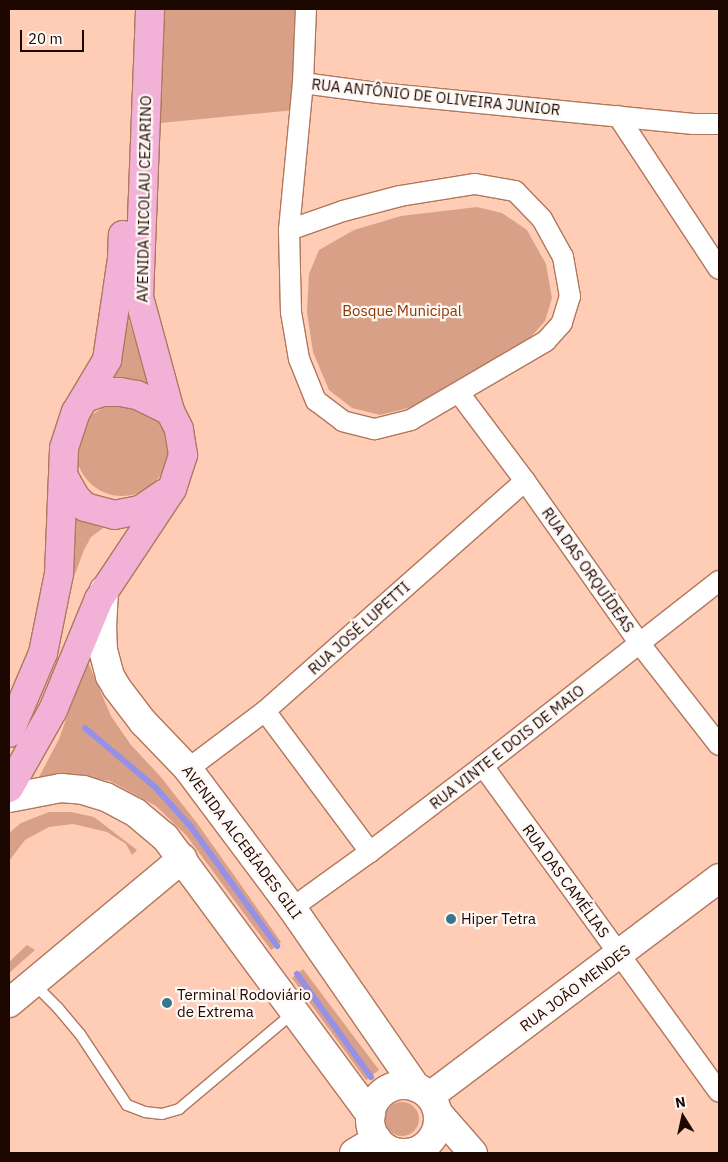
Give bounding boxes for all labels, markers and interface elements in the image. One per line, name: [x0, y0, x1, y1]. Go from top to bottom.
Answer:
scale bar: [22, 20, 86, 52]
text: 20 m: [28, 29, 63, 48]
street label: RUA ANTÔNIO DE OLIVEIRA JUNIOR: [311, 75, 561, 119]
street label: AVENIDA NICOLAU CEZARINO: [133, 95, 155, 303]
park label: Bosque Municipal: [342, 302, 462, 320]
street label: RUA DAS ORQUÍDEAS: [538, 504, 638, 636]
street label: RUA JOSÉ LUPETTI: [305, 578, 413, 678]
street label: RUA VINTE E DOIS DE MAIO: [426, 681, 588, 813]
street label: AVENIDA ALCEBÍADES GILI: [178, 762, 306, 922]
street label: RUA DAS CAMÉLIAS: [519, 821, 613, 941]
place label: Hiper Tetra: [461, 910, 536, 928]
marker: Hiper Tetra: [445, 913, 457, 925]
street label: RUA JOÃO MENDES: [516, 941, 634, 1035]
place label: Terminal Rodoviário de Extrema: [177, 985, 311, 1020]
marker: Terminal Rodoviário de Extrema: [161, 997, 173, 1009]
north arrow: [658, 1092, 708, 1142]
text: N: [674, 1092, 687, 1112]

